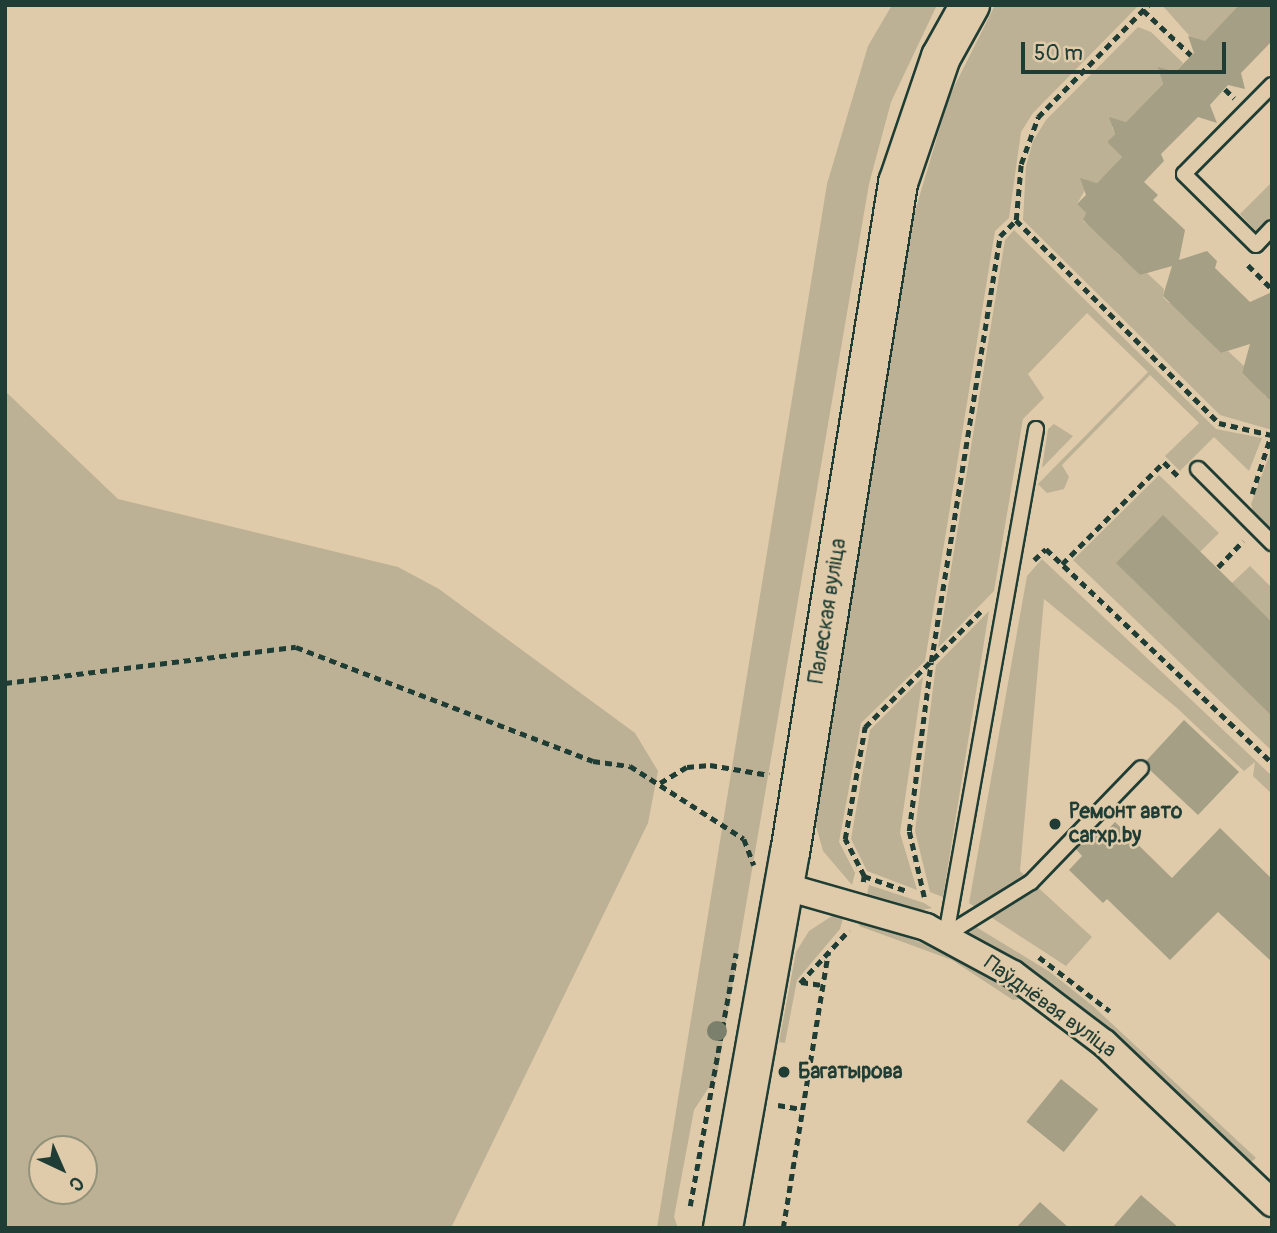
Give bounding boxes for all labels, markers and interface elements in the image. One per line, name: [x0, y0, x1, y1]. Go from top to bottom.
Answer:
scale bar: [1025, 28, 1230, 72]
text: 50 m: [1034, 40, 1083, 67]
street label: Палеская вуліца: [804, 537, 852, 685]
place label: Ремонт авто carxp.by: [1069, 799, 1182, 849]
marker: Ремонт авто carxp.by: [1047, 816, 1063, 832]
street label: Паўднёвая вуліца: [979, 951, 1121, 1063]
place label: Багатырова: [798, 1059, 903, 1085]
marker: Багатырова: [776, 1064, 792, 1080]
north arrow: [28, 1135, 98, 1205]
text: С: [64, 1171, 89, 1196]

